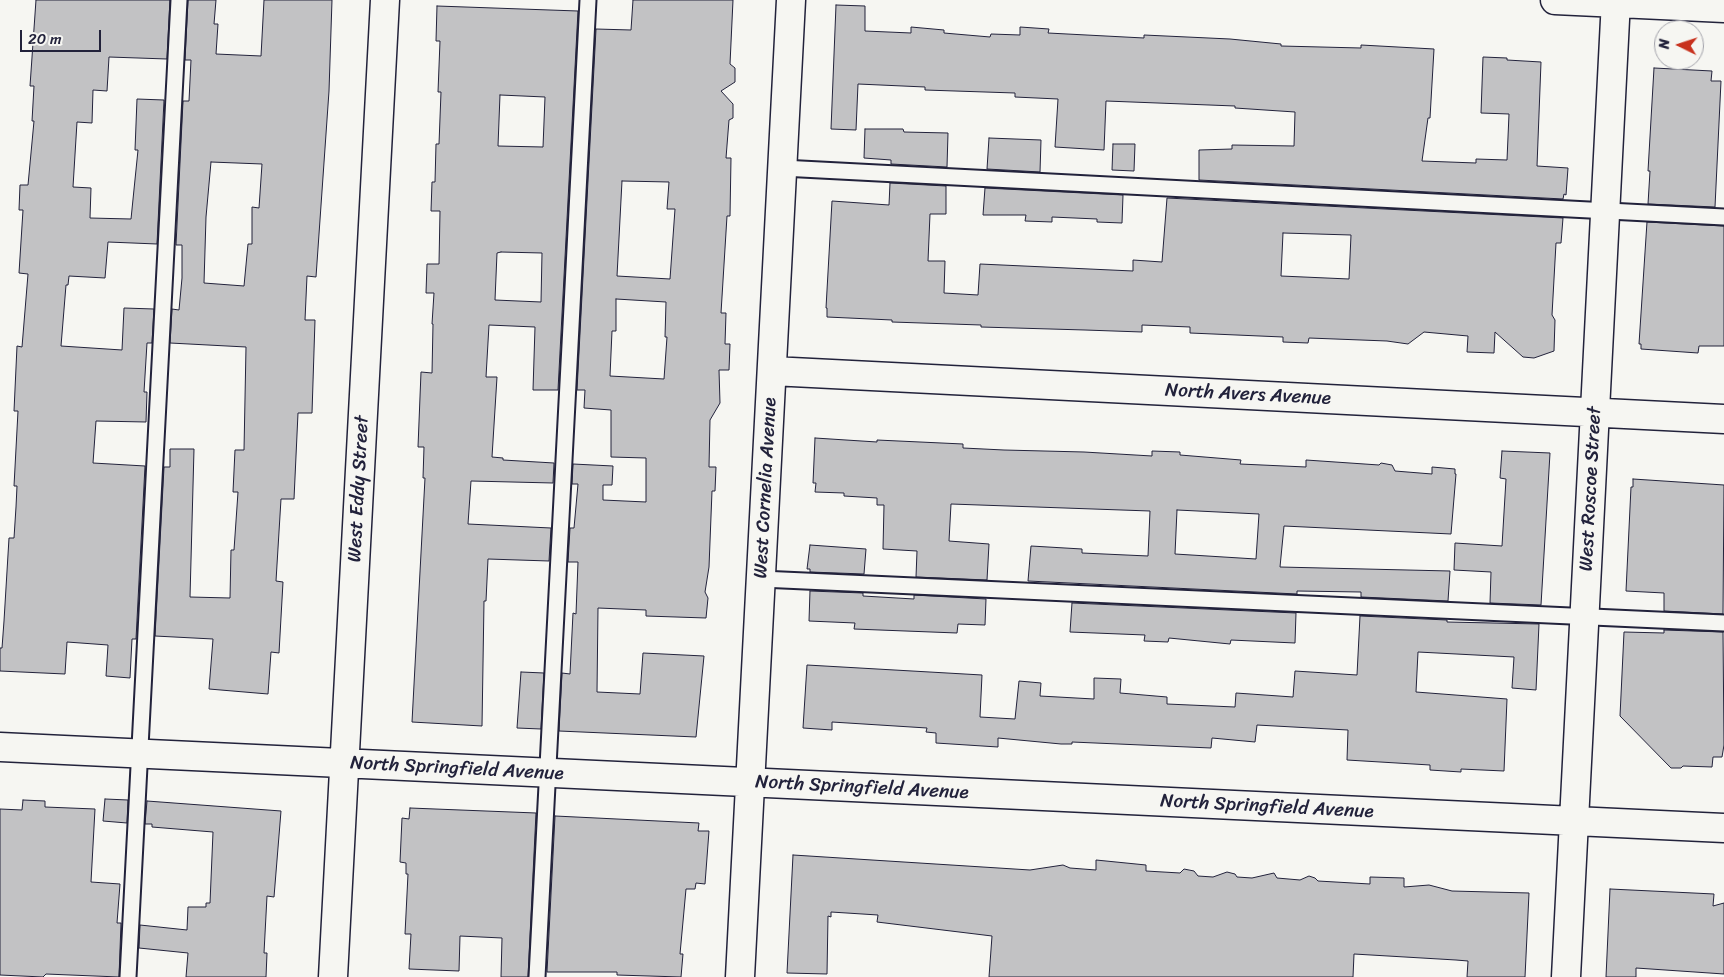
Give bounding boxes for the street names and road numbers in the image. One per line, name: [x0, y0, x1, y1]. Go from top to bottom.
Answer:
street label: North Avers Avenue: [1164, 379, 1332, 411]
street label: West Cornelia Avenue: [750, 397, 782, 579]
street label: West Roscoe Street: [1575, 406, 1607, 572]
street label: West Eddy Street: [344, 415, 374, 563]
street label: North Springfield Avenue: [350, 752, 564, 786]
street label: North Springfield Avenue: [755, 771, 969, 805]
street label: North Springfield Avenue: [1160, 790, 1374, 824]

